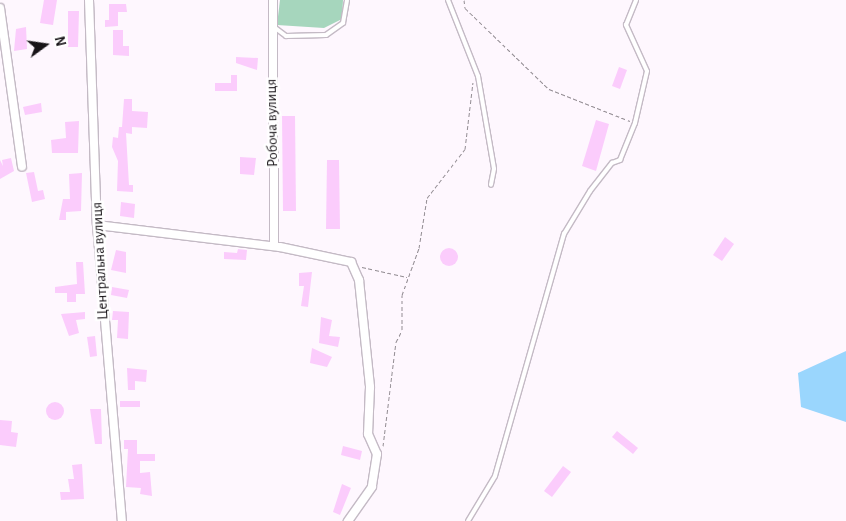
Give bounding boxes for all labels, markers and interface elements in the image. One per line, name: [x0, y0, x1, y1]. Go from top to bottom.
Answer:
north arrow: [20, 20, 70, 70]
text: N: [52, 35, 68, 48]
street label: Робоча вулиця: [262, 79, 282, 167]
street label: Центральна вулиця: [88, 202, 112, 320]

